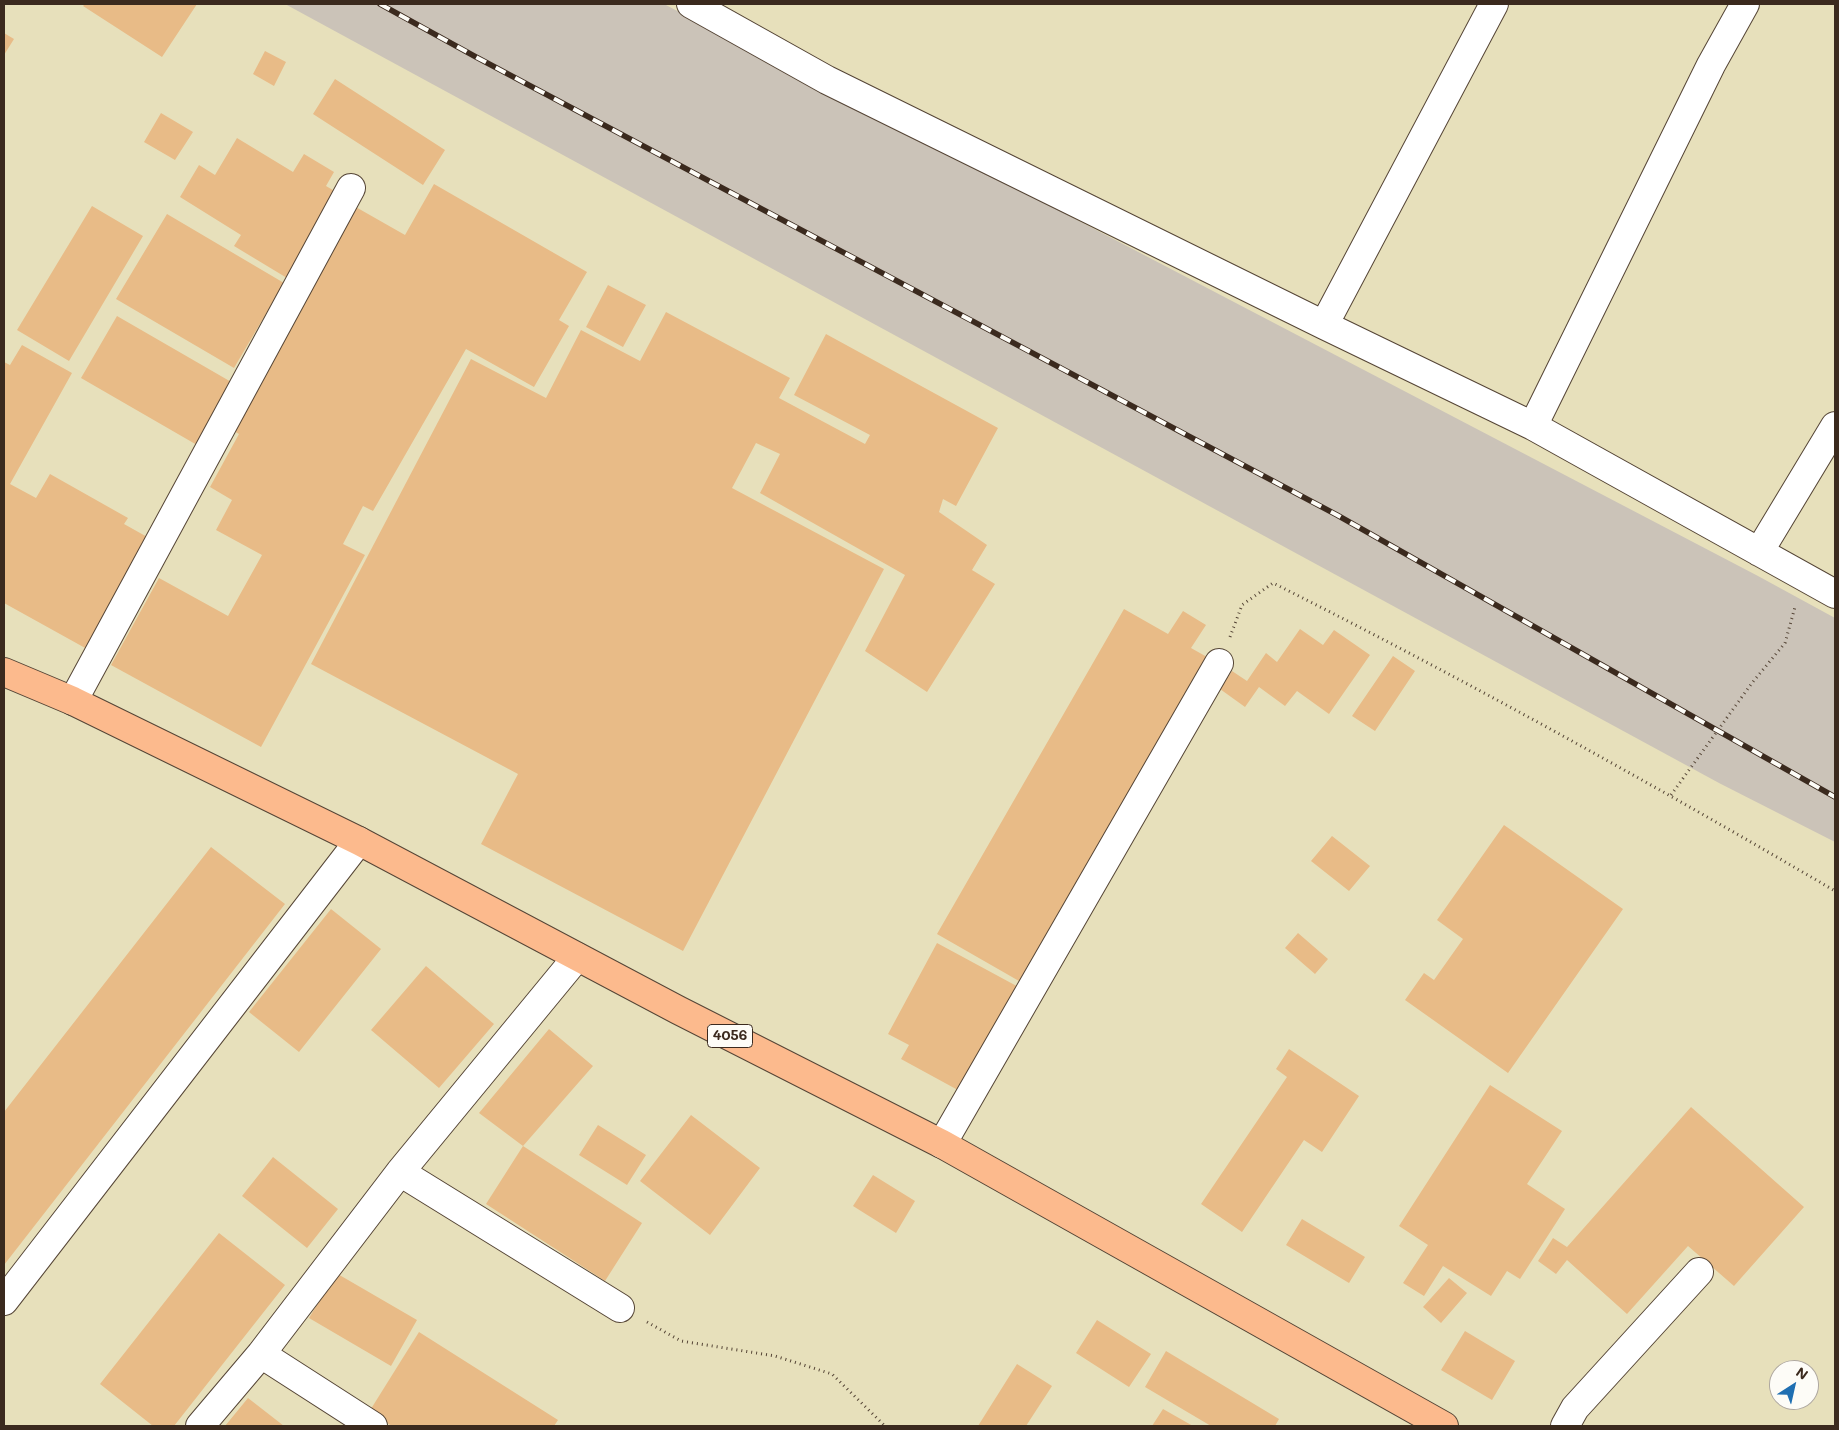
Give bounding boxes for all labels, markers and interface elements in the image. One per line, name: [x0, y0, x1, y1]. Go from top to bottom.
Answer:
road number: 4056: [708, 1024, 752, 1048]
north arrow: [1769, 1360, 1819, 1410]
text: N: [1793, 1362, 1812, 1384]

